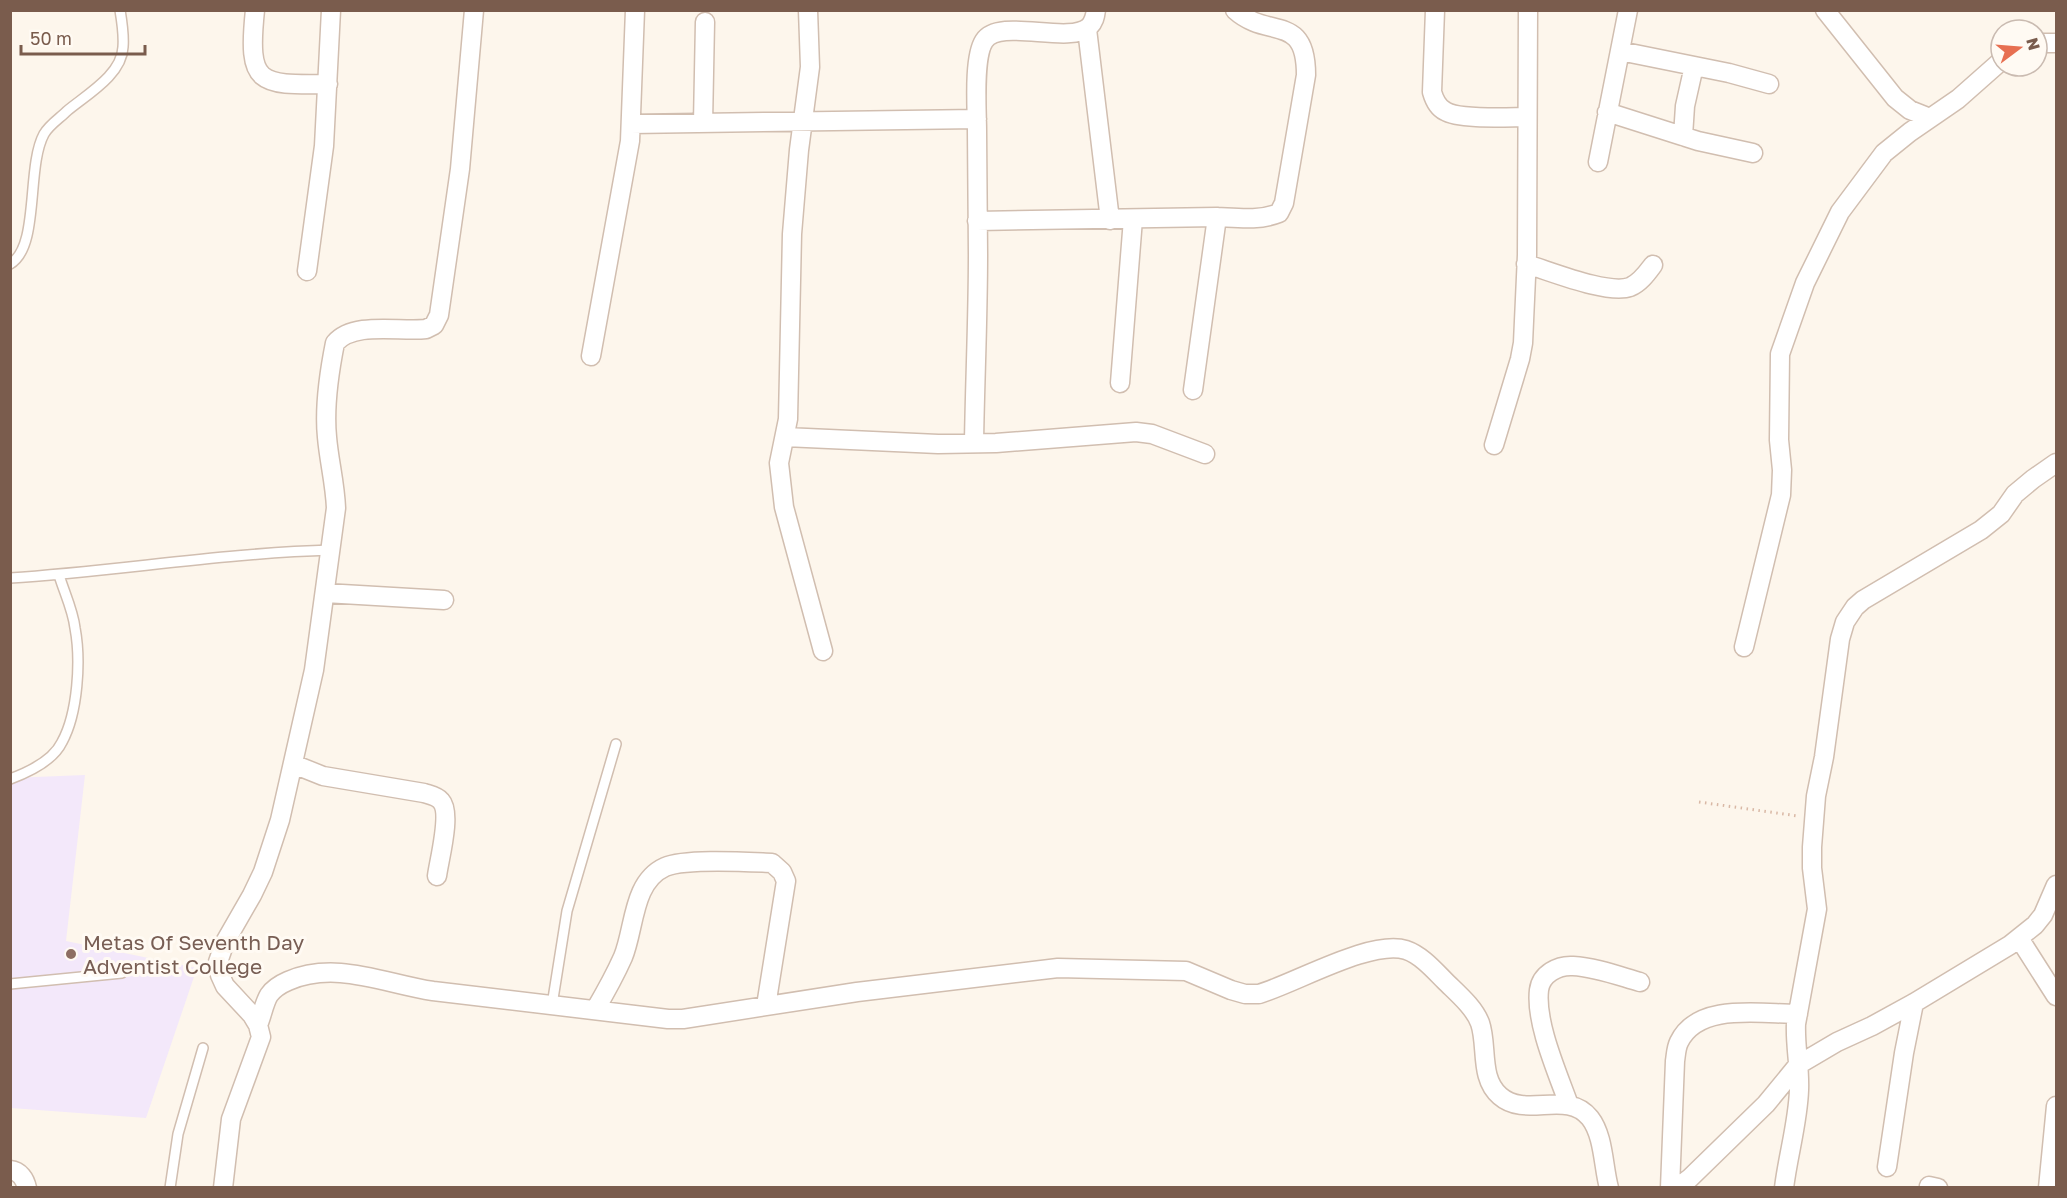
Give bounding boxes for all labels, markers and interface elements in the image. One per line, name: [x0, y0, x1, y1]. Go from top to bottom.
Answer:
scale bar: [21, 18, 146, 56]
north arrow: [1989, 18, 2049, 78]
text: 50 m: [30, 27, 72, 49]
text: N: [2022, 35, 2045, 52]
place label: Metas Of Seventh Day Adventist College: [83, 929, 304, 979]
marker: Metas Of Seventh Day Adventist College: [64, 947, 78, 961]

